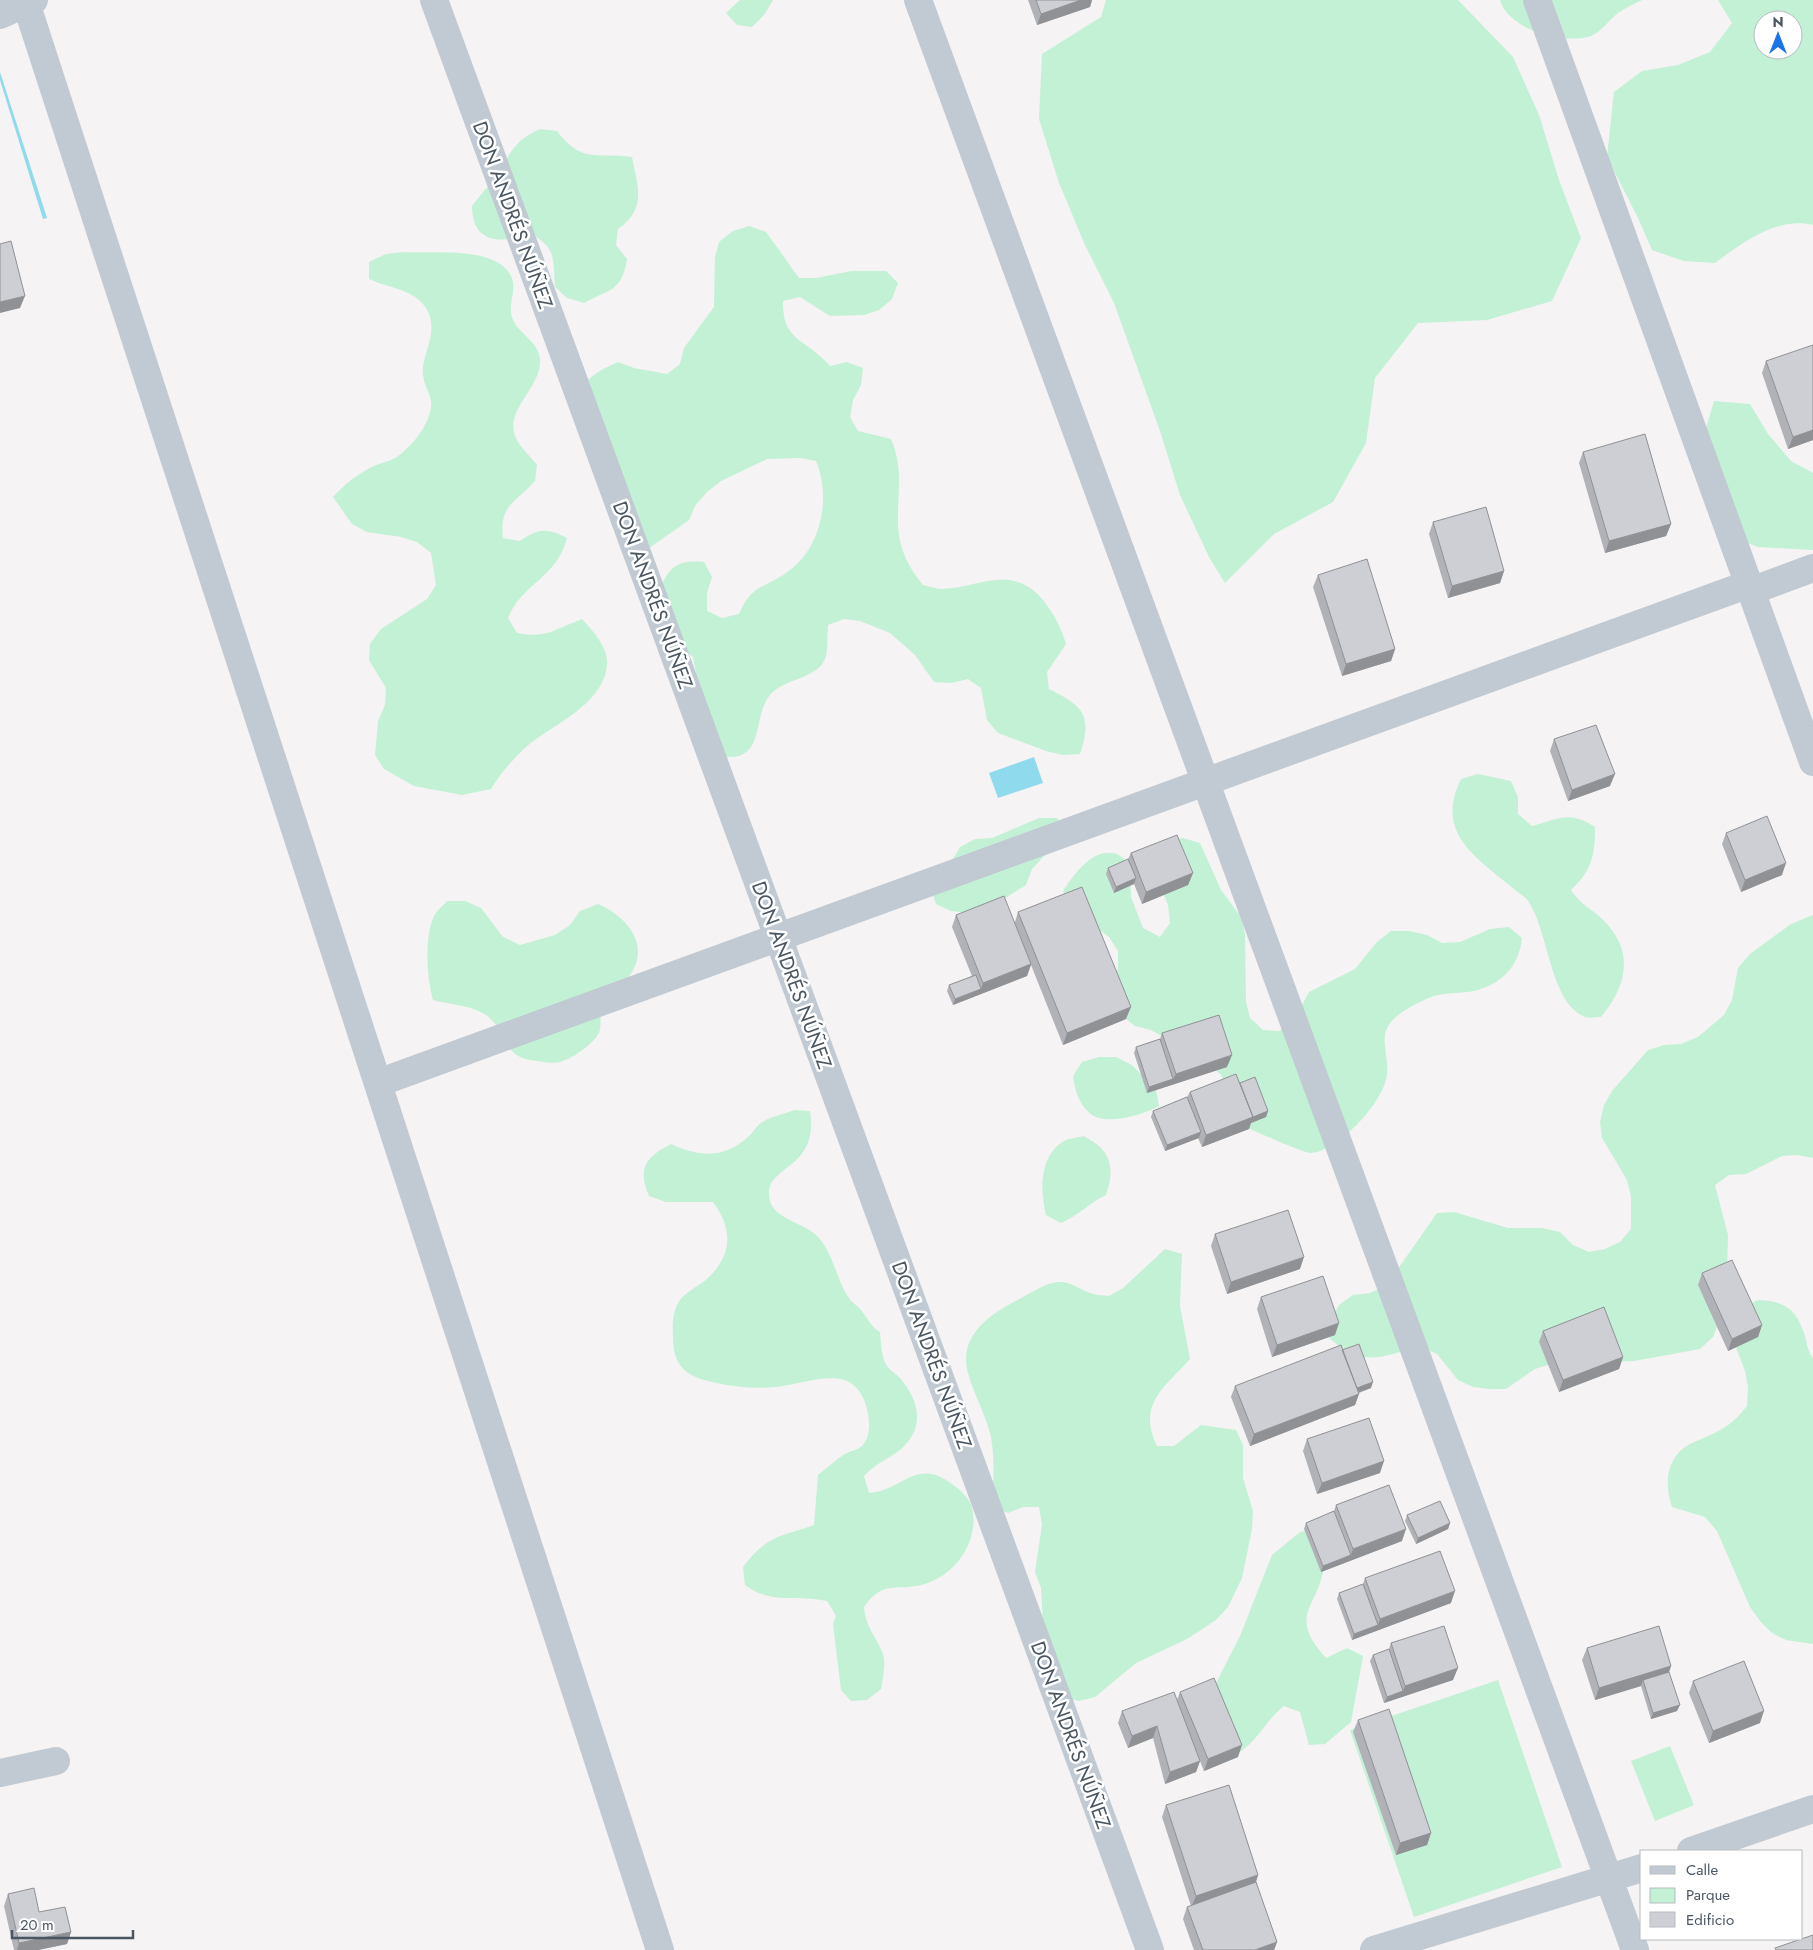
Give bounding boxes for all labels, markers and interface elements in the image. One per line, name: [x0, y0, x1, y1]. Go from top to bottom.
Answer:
north arrow: [1753, 10, 1803, 60]
text: N: [1772, 12, 1784, 32]
street label: DON ANDRÉS NÚÑEZ: [465, 117, 560, 313]
street label: DON ANDRÉS NÚÑEZ: [605, 497, 700, 693]
street label: DON ANDRÉS NÚÑEZ: [744, 877, 839, 1073]
street label: DON ANDRÉS NÚÑEZ: [884, 1257, 979, 1453]
street label: DON ANDRÉS NÚÑEZ: [1023, 1637, 1118, 1833]
legend: [1640, 1850, 1803, 1940]
text: Calle: [1686, 1859, 1718, 1881]
text: Parque: [1686, 1884, 1730, 1906]
scale bar: [12, 1908, 134, 1940]
text: Edificio: [1686, 1909, 1734, 1931]
text: 20 m: [20, 1914, 54, 1936]

